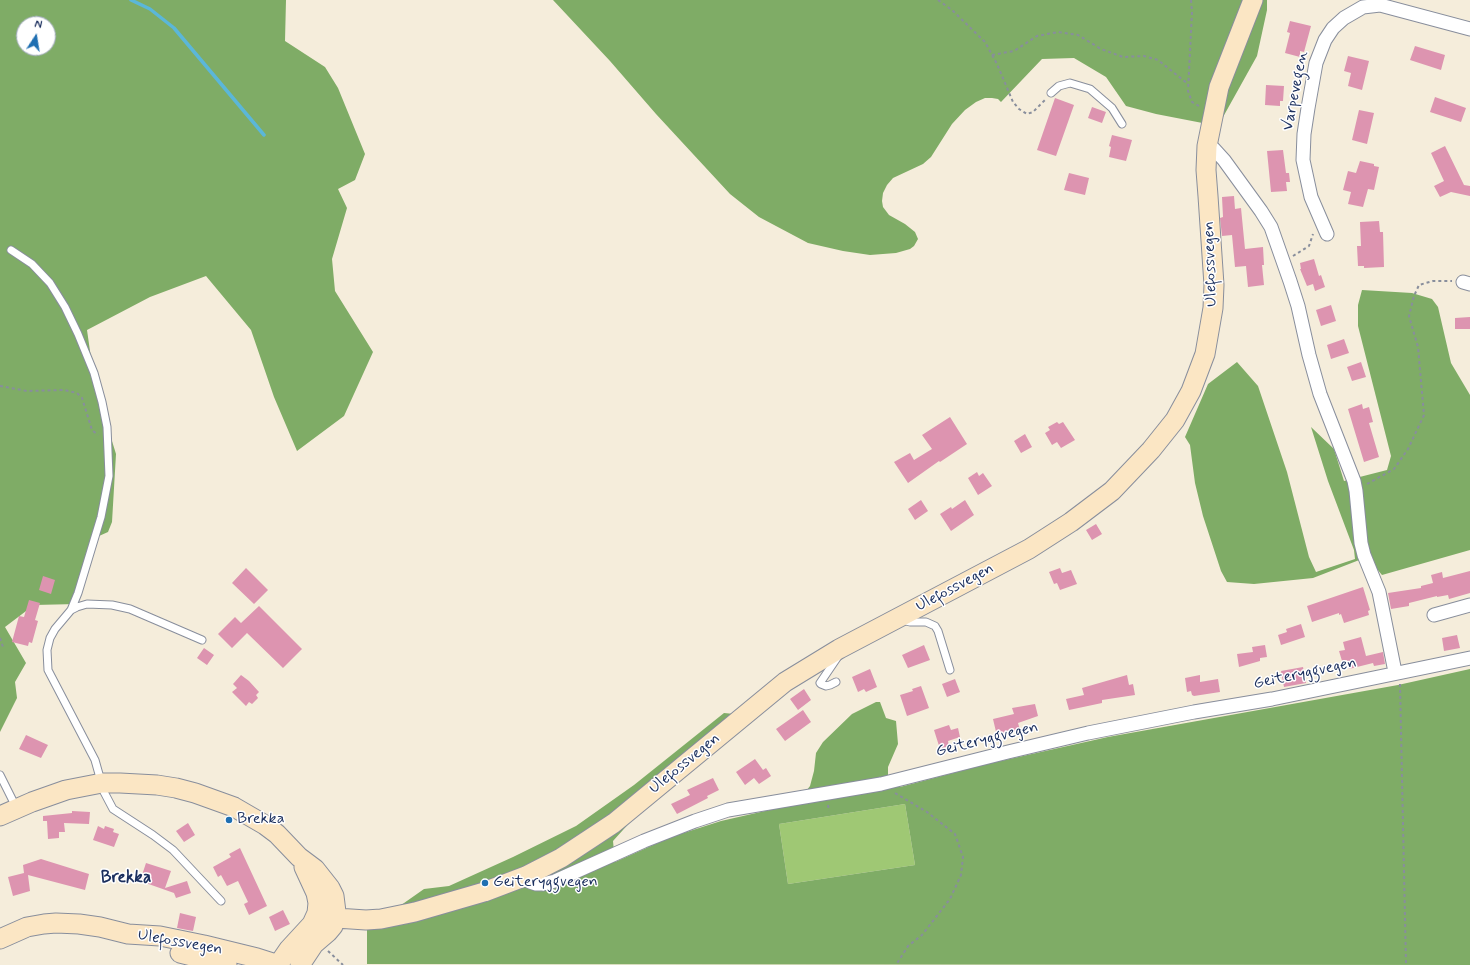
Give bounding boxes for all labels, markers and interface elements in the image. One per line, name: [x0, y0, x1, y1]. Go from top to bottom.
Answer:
north arrow: [16, 16, 56, 56]
text: N: [33, 18, 43, 33]
street label: Varpevegen: [1279, 50, 1313, 132]
street label: Ulefossvegen: [1200, 221, 1222, 307]
street label: Ulefossvegen: [913, 559, 997, 617]
street label: Geiteryggvegen: [1252, 654, 1358, 694]
street label: Geiteryggvegen: [934, 718, 1040, 762]
street label: Ulefossvegen: [646, 730, 724, 798]
place label: Brekka: [237, 810, 284, 830]
marker: Brekka: [224, 815, 234, 825]
district label: Brekka: [101, 868, 151, 888]
place label: Geiteryggvegen: [493, 873, 598, 893]
marker: Geiteryggvegen: [480, 878, 490, 888]
street label: Ulefossvegen: [136, 926, 224, 960]

